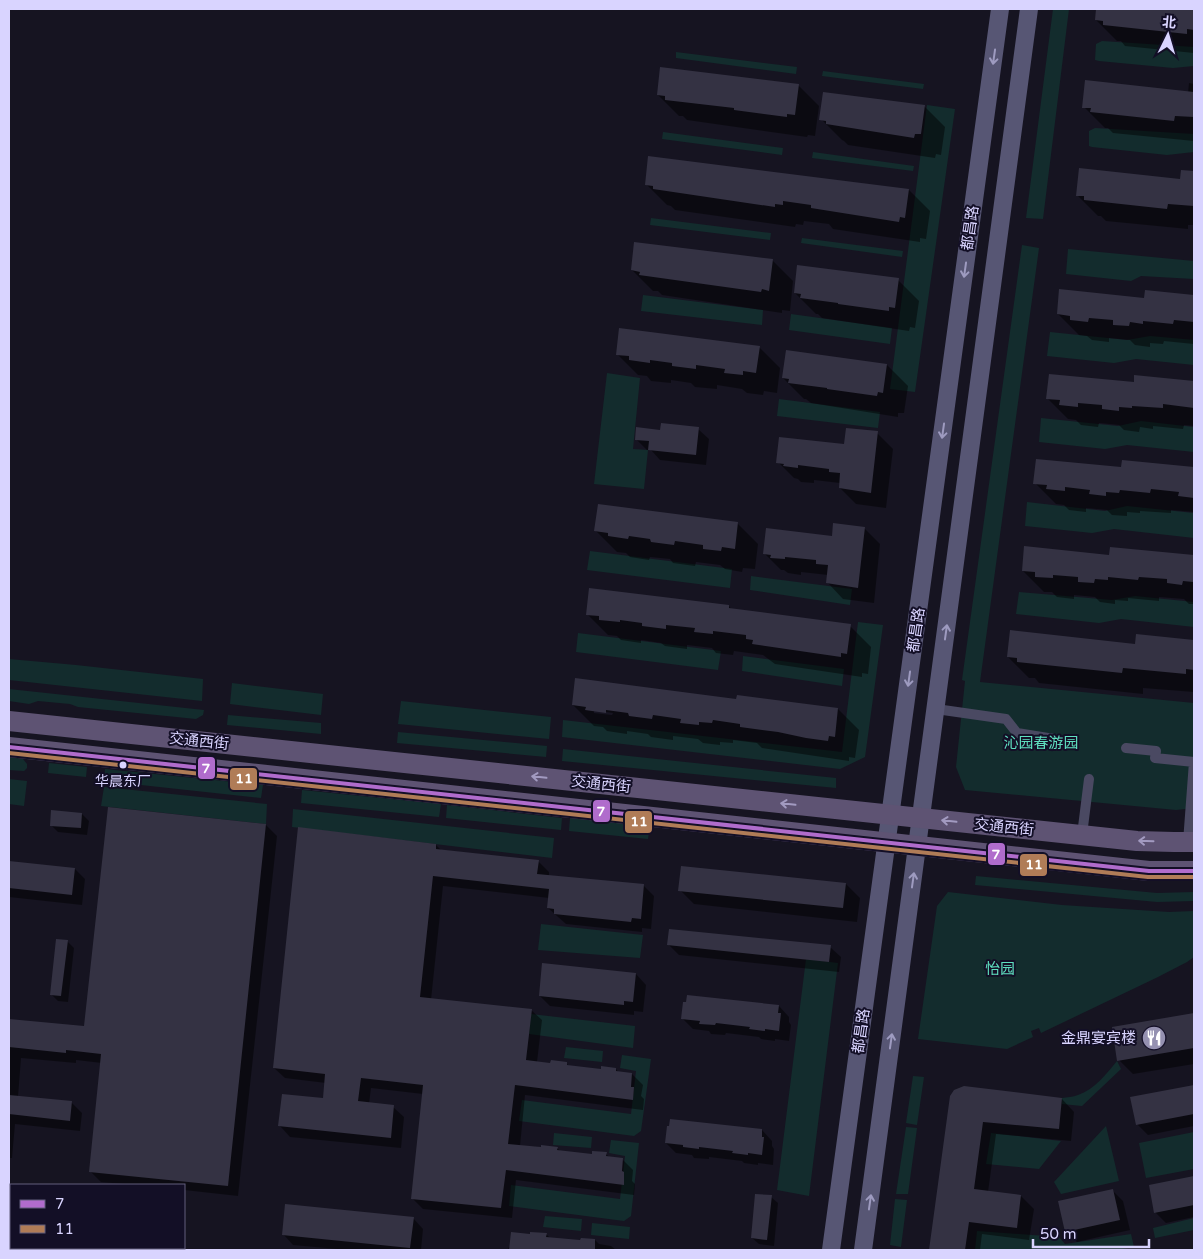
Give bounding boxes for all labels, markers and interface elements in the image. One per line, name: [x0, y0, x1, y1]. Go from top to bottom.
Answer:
north arrow: [1143, 10, 1193, 60]
text: 北: [1161, 13, 1177, 32]
one-way arrow: [988, 49, 998, 65]
street label: 都昌路: [958, 204, 982, 252]
one-way arrow: [960, 262, 970, 278]
one-way arrow: [938, 423, 948, 439]
street label: 都昌路: [904, 606, 928, 654]
one-way arrow: [941, 624, 951, 640]
one-way arrow: [904, 671, 914, 687]
street label: 交通西街: [168, 729, 230, 753]
park label: 沁园春游园: [1003, 734, 1079, 752]
line badge: 7: [197, 756, 216, 780]
marker: 华晨东厂: [118, 760, 128, 770]
text: 7: [202, 760, 211, 777]
line badge: 11: [229, 767, 258, 791]
text: 11: [235, 770, 253, 787]
one-way arrow: [531, 772, 547, 782]
street label: 交通西街: [570, 772, 632, 796]
place label: 华晨东厂: [95, 773, 151, 790]
line badge: 7: [592, 799, 611, 823]
one-way arrow: [780, 799, 796, 809]
text: 7: [597, 803, 606, 820]
line badge: 11: [624, 810, 653, 834]
text: 11: [630, 813, 648, 830]
street label: 交通西街: [973, 815, 1035, 839]
one-way arrow: [941, 816, 957, 826]
one-way arrow: [1138, 837, 1154, 846]
line badge: 7: [987, 842, 1006, 866]
text: 7: [992, 846, 1001, 863]
line badge: 11: [1019, 853, 1048, 877]
text: 11: [1025, 856, 1043, 873]
one-way arrow: [908, 872, 918, 888]
park label: 怡园: [985, 960, 1015, 978]
street label: 都昌路: [849, 1007, 873, 1055]
restaurant icon: 金鼎宴宾楼: [1141, 1025, 1167, 1051]
place label: 金鼎宴宾楼: [1061, 1029, 1136, 1047]
one-way arrow: [886, 1033, 896, 1049]
legend: [10, 1184, 185, 1249]
one-way arrow: [865, 1194, 875, 1210]
text: 7: [55, 1195, 64, 1213]
scale bar: [1033, 1216, 1149, 1248]
text: 11: [55, 1220, 74, 1238]
text: 50 m: [1040, 1225, 1077, 1243]

